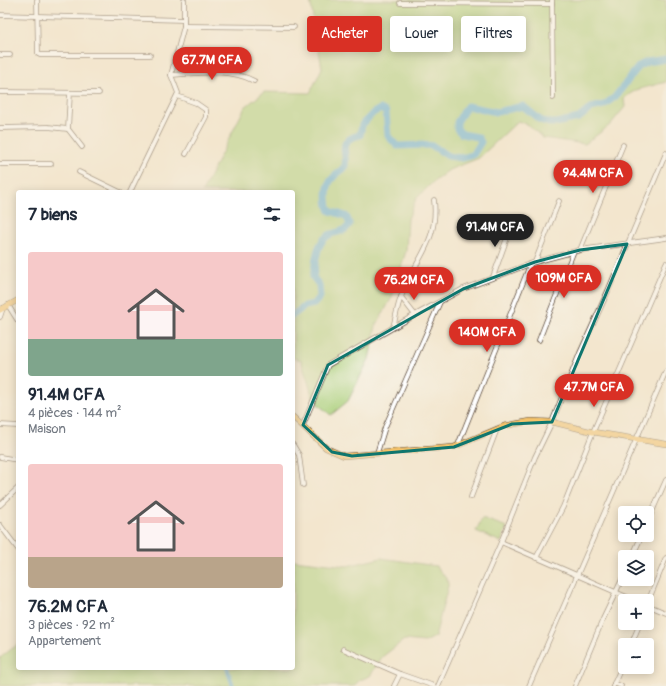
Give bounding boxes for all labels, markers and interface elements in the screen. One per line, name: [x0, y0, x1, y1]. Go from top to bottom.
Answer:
chip: Acheter: [307, 16, 382, 52]
chip: Louer: [390, 16, 453, 52]
chip: Filtres: [461, 16, 526, 52]
pin: 67.7M CFA: [166, 47, 258, 81]
text: 67.7M CFA: [182, 52, 242, 68]
pin: 94.4M CFA: [547, 160, 639, 194]
text: 94.4M CFA: [562, 165, 624, 181]
icon: filters: [261, 203, 283, 225]
text: 7 biens: [28, 204, 77, 225]
pin: 91.4M CFA: [449, 214, 541, 248]
text: 91.4M CFA: [466, 219, 524, 235]
pin: 109M CFA: [523, 265, 605, 299]
pin: 76.2M CFA: [368, 267, 460, 301]
text: 109M CFA: [535, 270, 593, 286]
text: 76.2M CFA: [383, 272, 445, 288]
icon: home: [120, 278, 192, 350]
pin: 140M CFA: [446, 319, 528, 353]
text: 140M CFA: [458, 324, 516, 340]
pin: 47.7M CFA: [548, 374, 640, 408]
text: 47.7M CFA: [564, 379, 624, 395]
text: 91.4M CFA: [28, 384, 105, 405]
text: 4 pièces · 144 m²: [28, 405, 121, 421]
text: Maison: [28, 421, 66, 437]
icon: home: [120, 490, 192, 562]
map controls: [618, 506, 654, 674]
button: locate: [618, 506, 654, 542]
button: layers: [618, 550, 654, 586]
button: +: [618, 594, 654, 630]
text: 76.2M CFA: [28, 596, 108, 617]
text: 3 pièces · 92 m²: [28, 617, 115, 633]
text: Appartement: [28, 633, 101, 649]
button: −: [618, 638, 654, 674]

